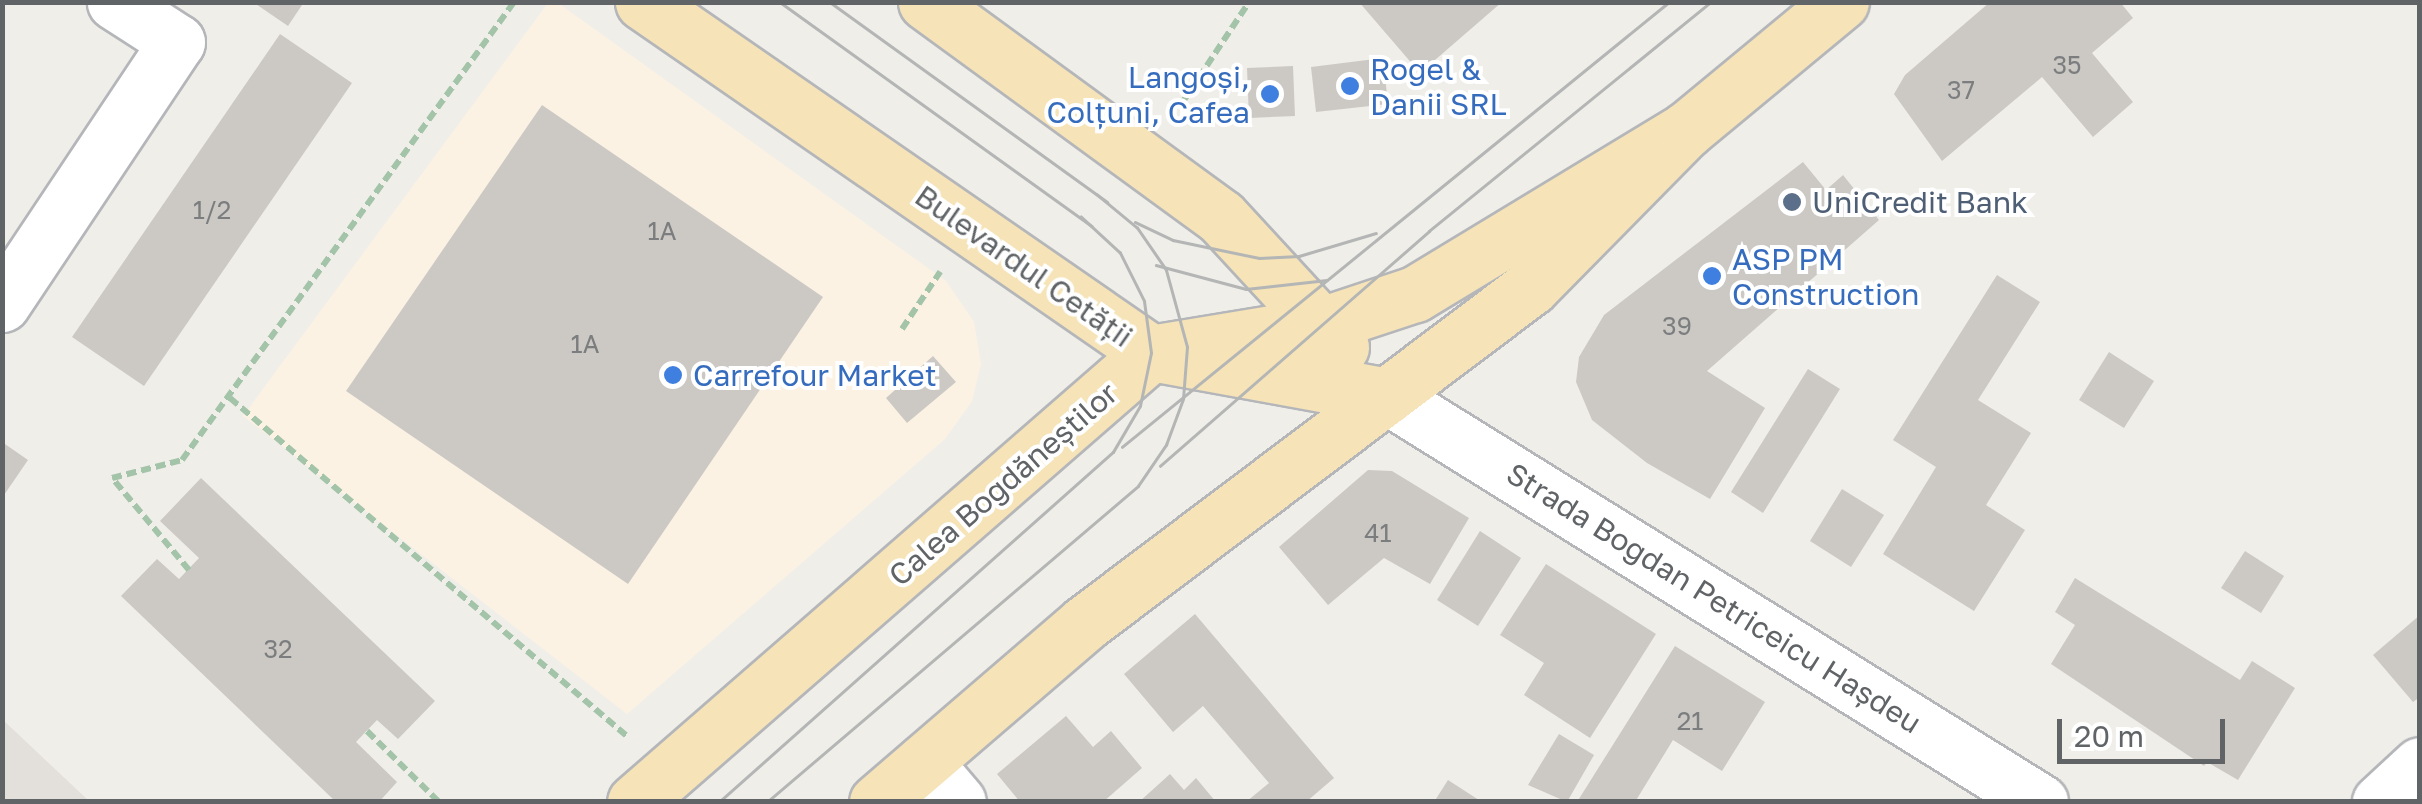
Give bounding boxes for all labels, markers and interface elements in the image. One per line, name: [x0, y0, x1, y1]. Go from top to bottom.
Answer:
house number: 35: [2052, 50, 2082, 80]
place label: Rogel & Danii SRL: [1370, 51, 1507, 122]
place label: Langoși, Colțuni, Cafea: [1047, 59, 1250, 130]
marker: Rogel & Danii SRL: [1339, 75, 1361, 97]
house number: 37: [1947, 75, 1975, 105]
marker: Langoși, Colțuni, Cafea: [1259, 83, 1281, 105]
street label: Bulevardul Cetății: [908, 178, 1140, 354]
place label: UniCredit Bank: [1812, 184, 2028, 220]
marker: UniCredit Bank: [1781, 191, 1803, 213]
house number: 1/2: [193, 195, 231, 225]
house number: 1A: [648, 216, 676, 246]
place label: ASP PM Construction: [1732, 241, 1919, 312]
marker: ASP PM Construction: [1701, 265, 1723, 287]
house number: 39: [1662, 311, 1692, 341]
house number: 1A: [571, 329, 599, 359]
place label: Carrefour Market: [693, 357, 937, 393]
marker: Carrefour Market: [662, 364, 684, 386]
street label: Calea Bogdăneștilor: [881, 375, 1125, 593]
street label: Strada Bogdan Petriceicu Hașdeu: [1500, 455, 1928, 741]
house number: 41: [1364, 518, 1392, 548]
house number: 32: [263, 634, 293, 664]
scale bar: [2062, 699, 2230, 761]
house number: 21: [1677, 706, 1703, 736]
text: 20 m: [2074, 718, 2144, 754]

